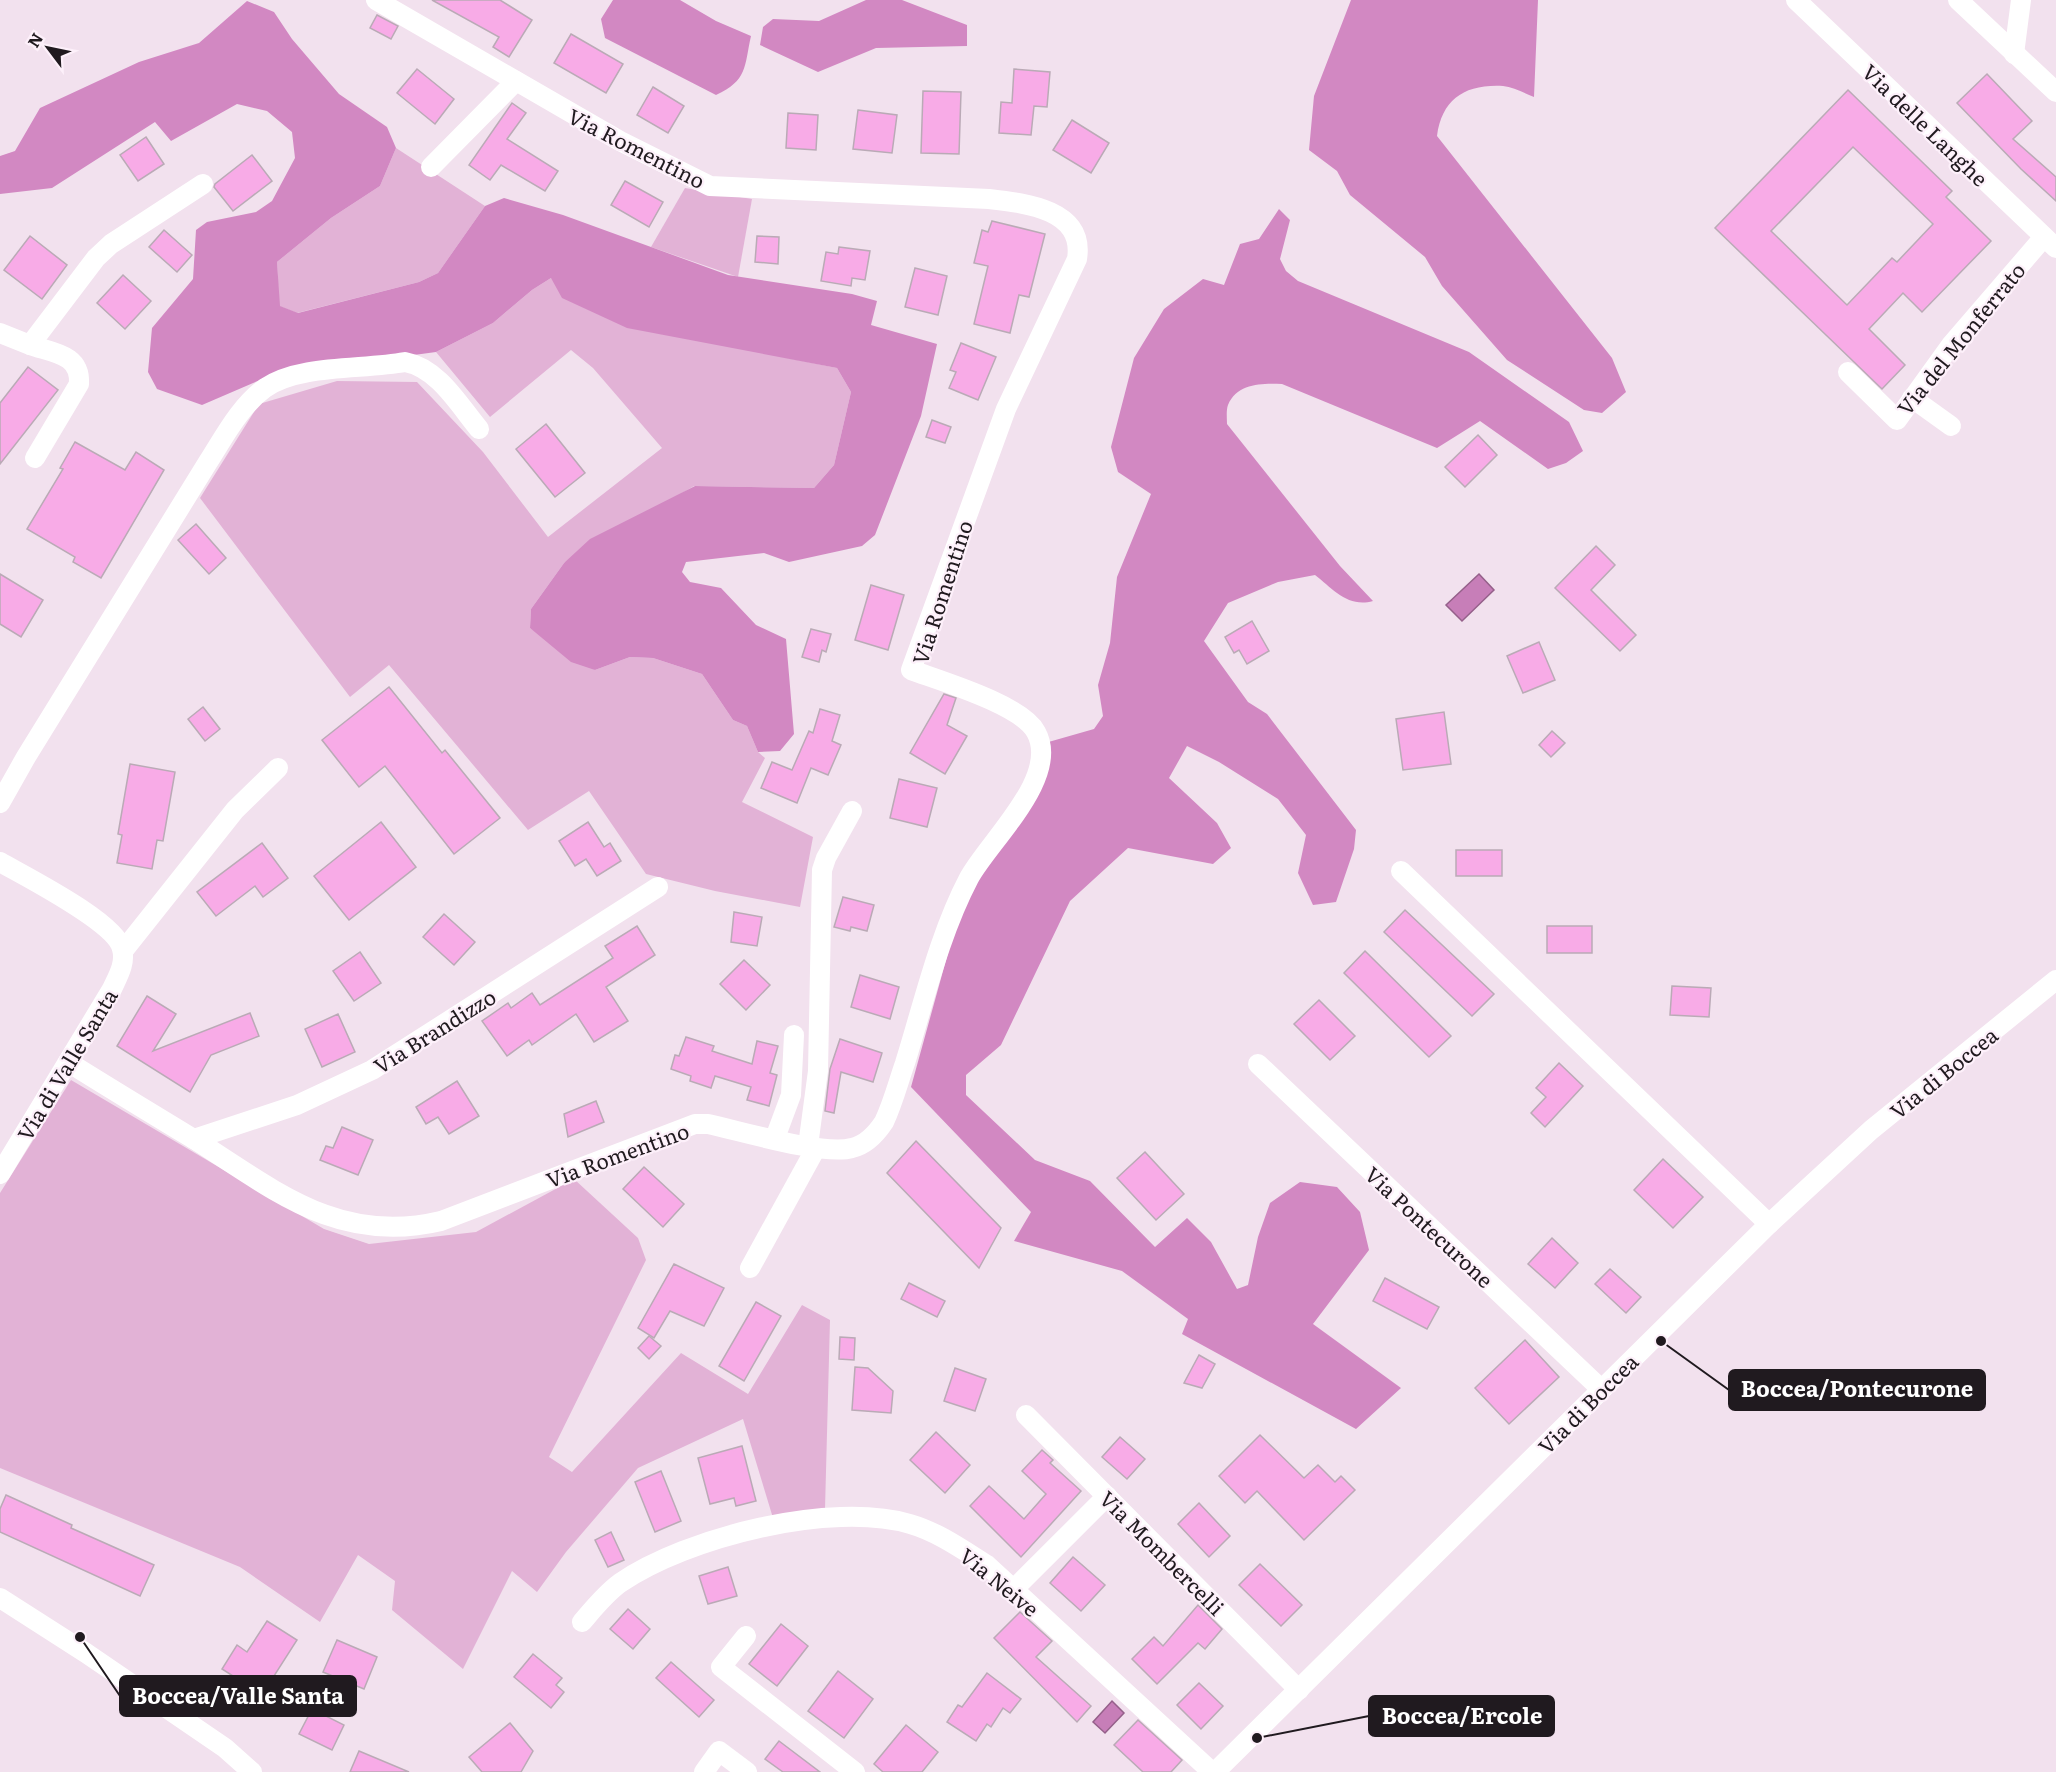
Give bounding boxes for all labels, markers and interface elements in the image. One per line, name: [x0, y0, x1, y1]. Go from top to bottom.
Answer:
north arrow: [18, 18, 78, 78]
text: N: [21, 27, 48, 52]
street label: Via delle Langhe: [1856, 56, 1996, 192]
street label: Via Romentino: [563, 99, 711, 195]
street label: Via del Monferrato: [1889, 255, 2031, 421]
street label: Via Romentino: [903, 516, 979, 668]
street label: Via Brandizzo: [367, 980, 501, 1080]
street label: Via di Valle Santa: [8, 982, 124, 1146]
street label: Via di Boccea: [1882, 1018, 2004, 1125]
street label: Via Romentino: [541, 1114, 693, 1194]
street label: Via Pontecurone: [1359, 1158, 1501, 1294]
street label: Via di Boccea: [1530, 1345, 1645, 1460]
callout: Boccea/Pontecurone: [1729, 1370, 1985, 1410]
text: Boccea/Pontecurone: [1741, 1371, 1973, 1404]
street label: Via Mombercelli: [1094, 1483, 1232, 1621]
street label: Via Neive: [954, 1539, 1046, 1623]
callout: Boccea/Valle Santa: [120, 1676, 356, 1716]
text: Boccea/Valle Santa: [132, 1678, 344, 1711]
callout: Boccea/Ercole: [1369, 1696, 1554, 1736]
text: Boccea/Ercole: [1382, 1698, 1542, 1731]

